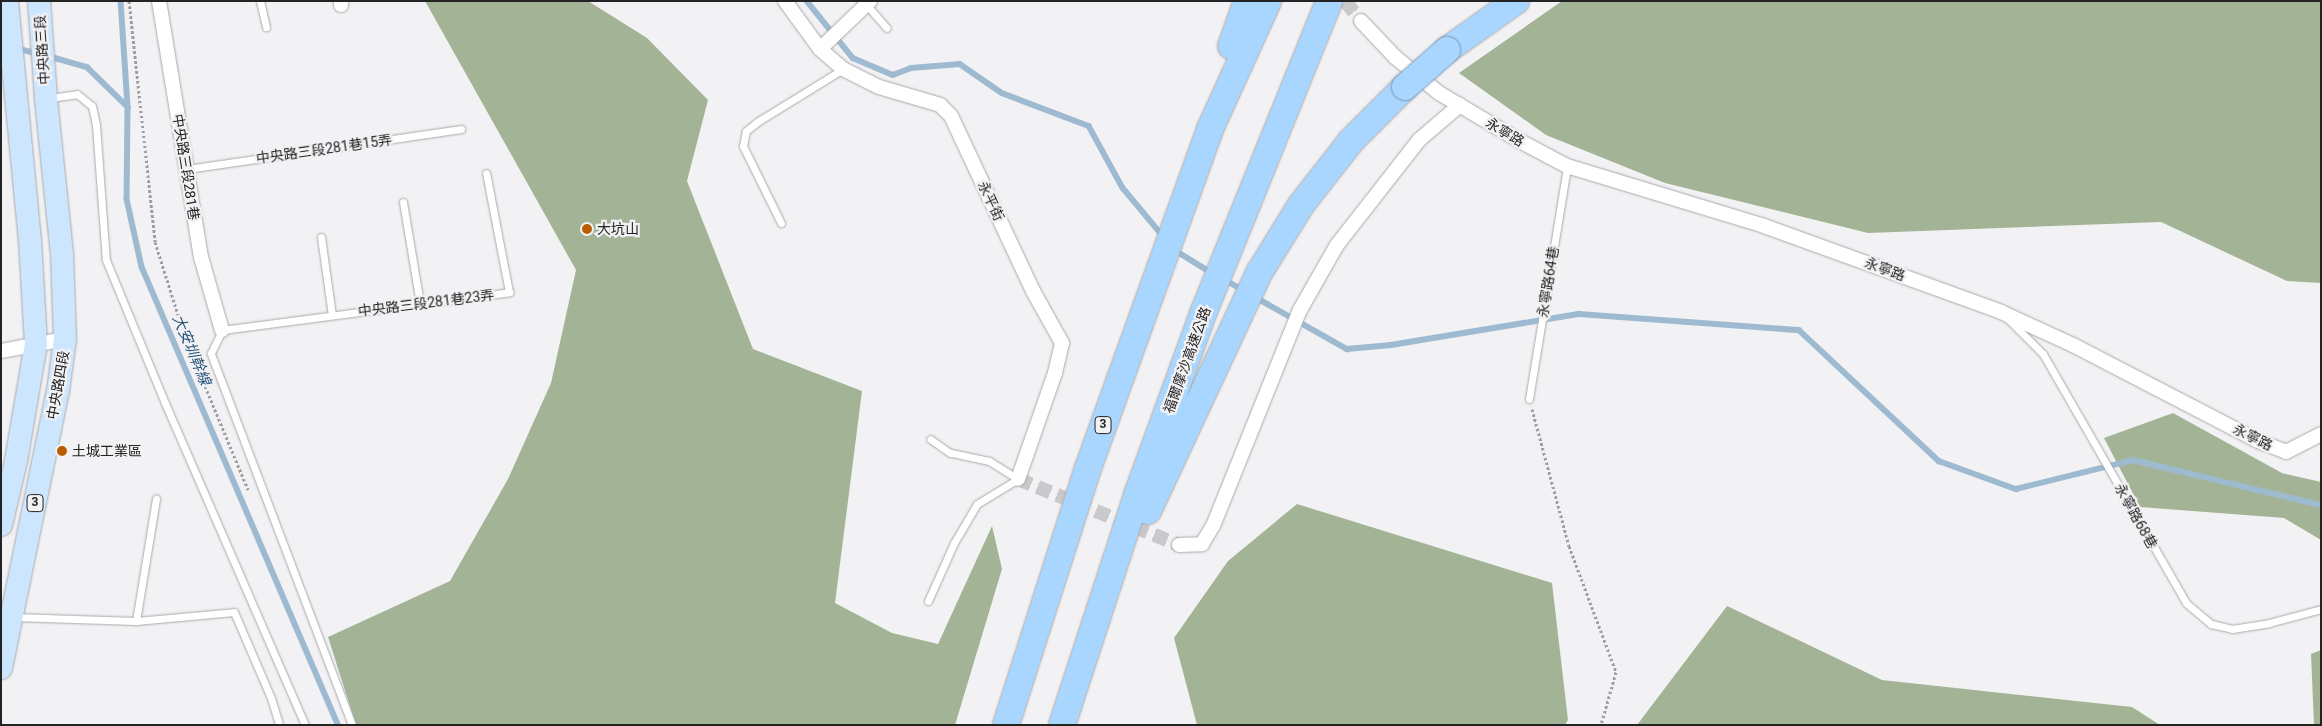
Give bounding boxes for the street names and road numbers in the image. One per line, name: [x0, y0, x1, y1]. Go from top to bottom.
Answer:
street label: 中央路三段: [31, 14, 53, 86]
street label: 中央路三段281巷: [169, 113, 203, 221]
street label: 永寧路: [1483, 114, 1527, 150]
street label: 中央路三段281巷15弄: [255, 131, 393, 167]
street label: 永平街: [975, 178, 1007, 224]
street label: 永寧路64巷: [1534, 245, 1562, 319]
street label: 永寧路: [1862, 254, 1908, 284]
street label: 中央路三段281巷23弄: [357, 286, 495, 320]
street label: 福爾摩沙高速公路: [1160, 305, 1214, 415]
street label: 中央路四段: [44, 349, 72, 421]
road number: 3: [1094, 416, 1112, 434]
street label: 永寧路: [2230, 420, 2276, 454]
street label: 永寧路68巷: [2111, 481, 2161, 551]
road number: 3: [26, 493, 44, 512]

